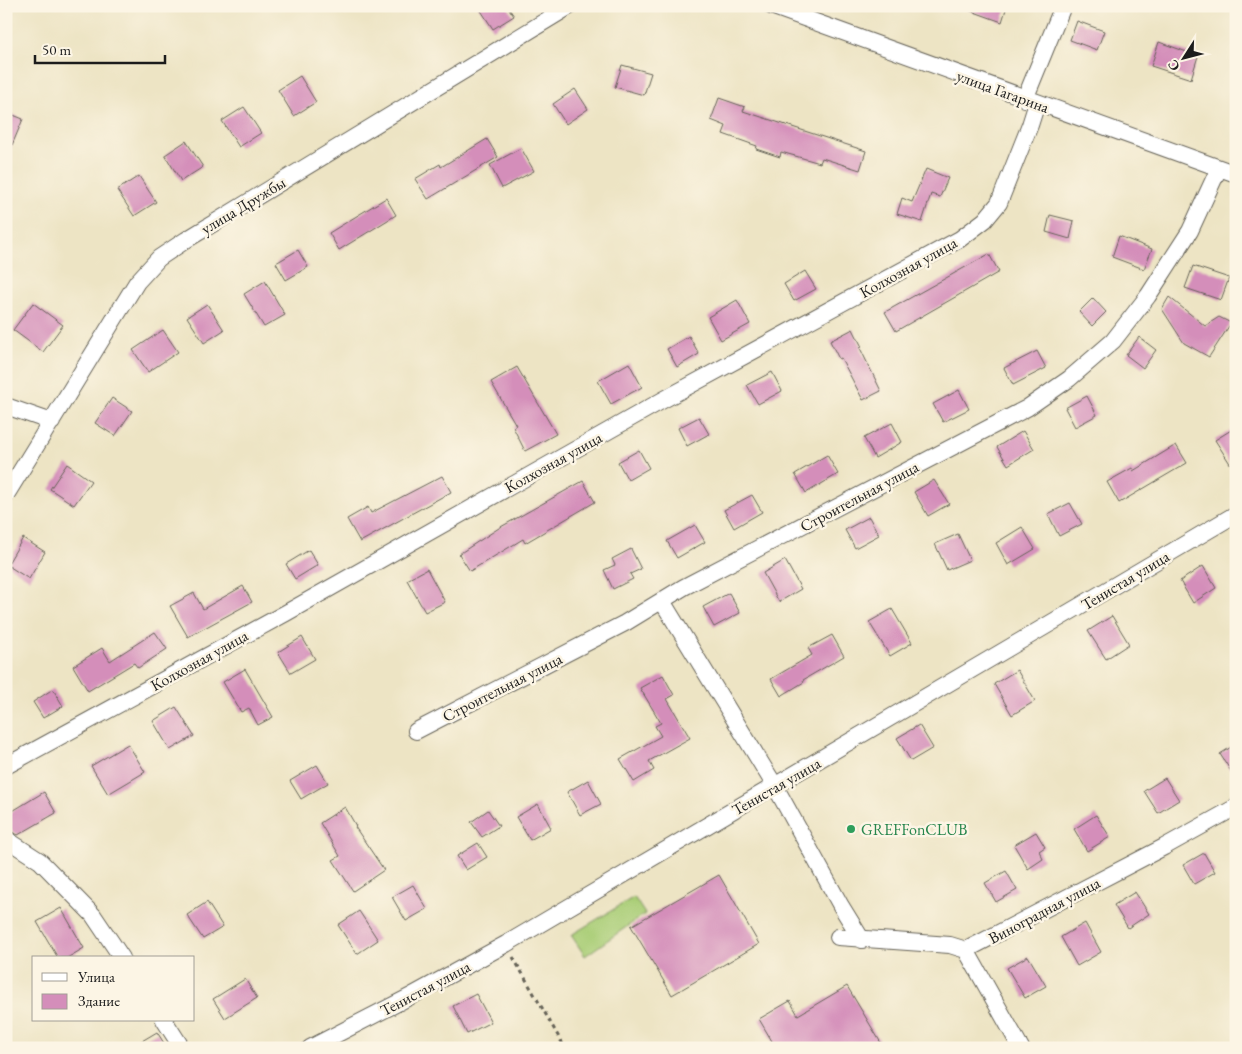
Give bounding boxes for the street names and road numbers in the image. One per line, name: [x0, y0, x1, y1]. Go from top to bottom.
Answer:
street label: улица Гагарина: [954, 65, 1053, 118]
street label: улица Дружбы: [197, 172, 290, 239]
street label: Колхозная улица: [856, 232, 961, 303]
street label: Колхозная улица: [501, 427, 606, 498]
street label: Строительная улица: [796, 456, 923, 537]
street label: Тенистая улица: [1077, 546, 1174, 615]
street label: Колхозная улица: [147, 625, 252, 696]
street label: Строительная улица: [439, 648, 566, 727]
street label: Тенистая улица: [728, 752, 825, 820]
street label: Виноградная улица: [985, 872, 1104, 949]
street label: Тенистая улица: [376, 956, 475, 1021]

